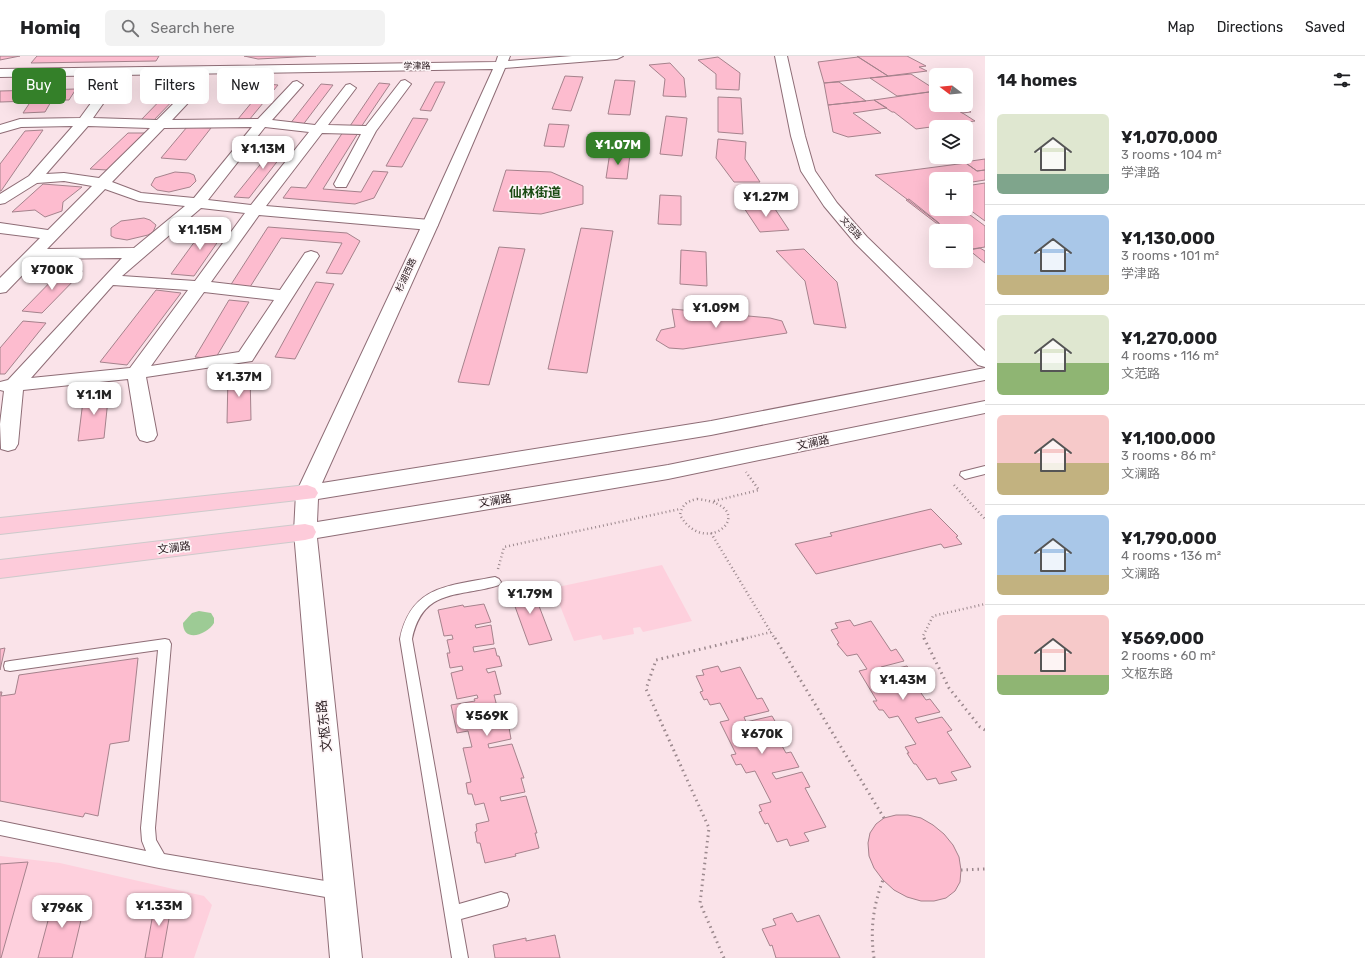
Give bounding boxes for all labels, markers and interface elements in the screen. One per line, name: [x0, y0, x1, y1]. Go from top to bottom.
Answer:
search box: [105, 10, 385, 46]
text: Homiq: [20, 16, 81, 39]
icon: search: [119, 17, 141, 39]
text: Search here: [151, 19, 235, 37]
text: Map: [1168, 19, 1195, 36]
text: Directions: [1217, 19, 1283, 36]
text: Saved: [1305, 19, 1345, 36]
street label: 学津路: [403, 61, 431, 71]
chip: Buy: [12, 68, 66, 104]
chip: Rent: [74, 68, 132, 104]
chip: Filters: [140, 68, 209, 104]
chip: New: [217, 68, 274, 104]
north arrow: [929, 68, 973, 112]
map controls: [929, 68, 973, 268]
icon: filters: [1331, 69, 1353, 91]
text: 14 homes: [997, 70, 1077, 90]
button: layers: [929, 120, 973, 164]
text: ¥1,070,000: [1121, 127, 1218, 147]
icon: home: [1029, 130, 1077, 178]
pin: ¥1.07M: [585, 132, 651, 166]
pin: ¥1.13M: [230, 136, 296, 170]
text: ¥1.07M: [595, 137, 641, 152]
text: ¥1.13M: [241, 141, 285, 156]
text: 3 rooms · 104 m²: [1121, 147, 1222, 162]
text: 学津路: [1121, 165, 1160, 180]
button: +: [929, 172, 973, 216]
pin: ¥1.27M: [733, 184, 799, 218]
district label: 仙林街道: [509, 185, 561, 200]
text: ¥1.27M: [743, 189, 789, 204]
street label: 文范路: [838, 215, 864, 241]
pin: ¥1.15M: [167, 217, 233, 251]
text: ¥1.15M: [178, 222, 222, 237]
button: −: [929, 224, 973, 268]
text: ¥1,130,000: [1121, 228, 1215, 248]
icon: home: [1029, 231, 1077, 279]
text: 3 rooms · 101 m²: [1121, 248, 1219, 263]
pin: ¥700K: [24, 257, 80, 291]
street label: 杉湖西路: [394, 257, 418, 293]
text: ¥700K: [31, 262, 73, 277]
text: 学津路: [1121, 266, 1160, 281]
pin: ¥1.09M: [683, 295, 749, 329]
text: ¥1.09M: [693, 300, 739, 315]
text: ¥1,270,000: [1121, 328, 1217, 348]
icon: home: [1029, 331, 1077, 379]
text: 4 rooms · 116 m²: [1121, 348, 1219, 363]
pin: ¥1.37M: [206, 364, 272, 398]
text: 文范路: [1121, 366, 1160, 381]
text: ¥1.37M: [216, 369, 262, 384]
pin: ¥1.1M: [66, 382, 122, 416]
text: ¥1.1M: [76, 387, 112, 402]
text: ¥1,100,000: [1121, 428, 1216, 448]
icon: home: [1029, 431, 1077, 479]
street label: 文澜路: [796, 433, 830, 453]
text: 3 rooms · 86 m²: [1121, 448, 1216, 463]
text: 文澜路: [1121, 466, 1160, 481]
street label: 文澜路: [478, 492, 512, 510]
text: ¥1,790,000: [1121, 528, 1217, 548]
icon: home: [1029, 531, 1077, 579]
street label: 文澜路: [157, 540, 191, 556]
text: 4 rooms · 136 m²: [1121, 548, 1221, 563]
text: 文澜路: [1121, 566, 1160, 581]
pin: ¥1.79M: [497, 581, 563, 615]
text: ¥1.79M: [507, 586, 553, 601]
text: ¥569,000: [1121, 628, 1204, 648]
icon: home: [1029, 631, 1077, 679]
text: 2 rooms · 60 m²: [1121, 648, 1216, 663]
text: 文枢东路: [1121, 666, 1173, 681]
pin: ¥1.43M: [870, 667, 936, 701]
text: ¥1.43M: [879, 672, 927, 687]
street label: 文枢东路: [314, 699, 334, 753]
pin: ¥569K: [459, 703, 515, 737]
text: ¥569K: [466, 708, 508, 723]
pin: ¥670K: [734, 721, 790, 755]
text: ¥670K: [741, 726, 783, 741]
pin: ¥1.33M: [126, 893, 192, 927]
pin: ¥796K: [34, 895, 90, 929]
text: ¥1.33M: [135, 898, 183, 913]
text: ¥796K: [41, 900, 83, 915]

